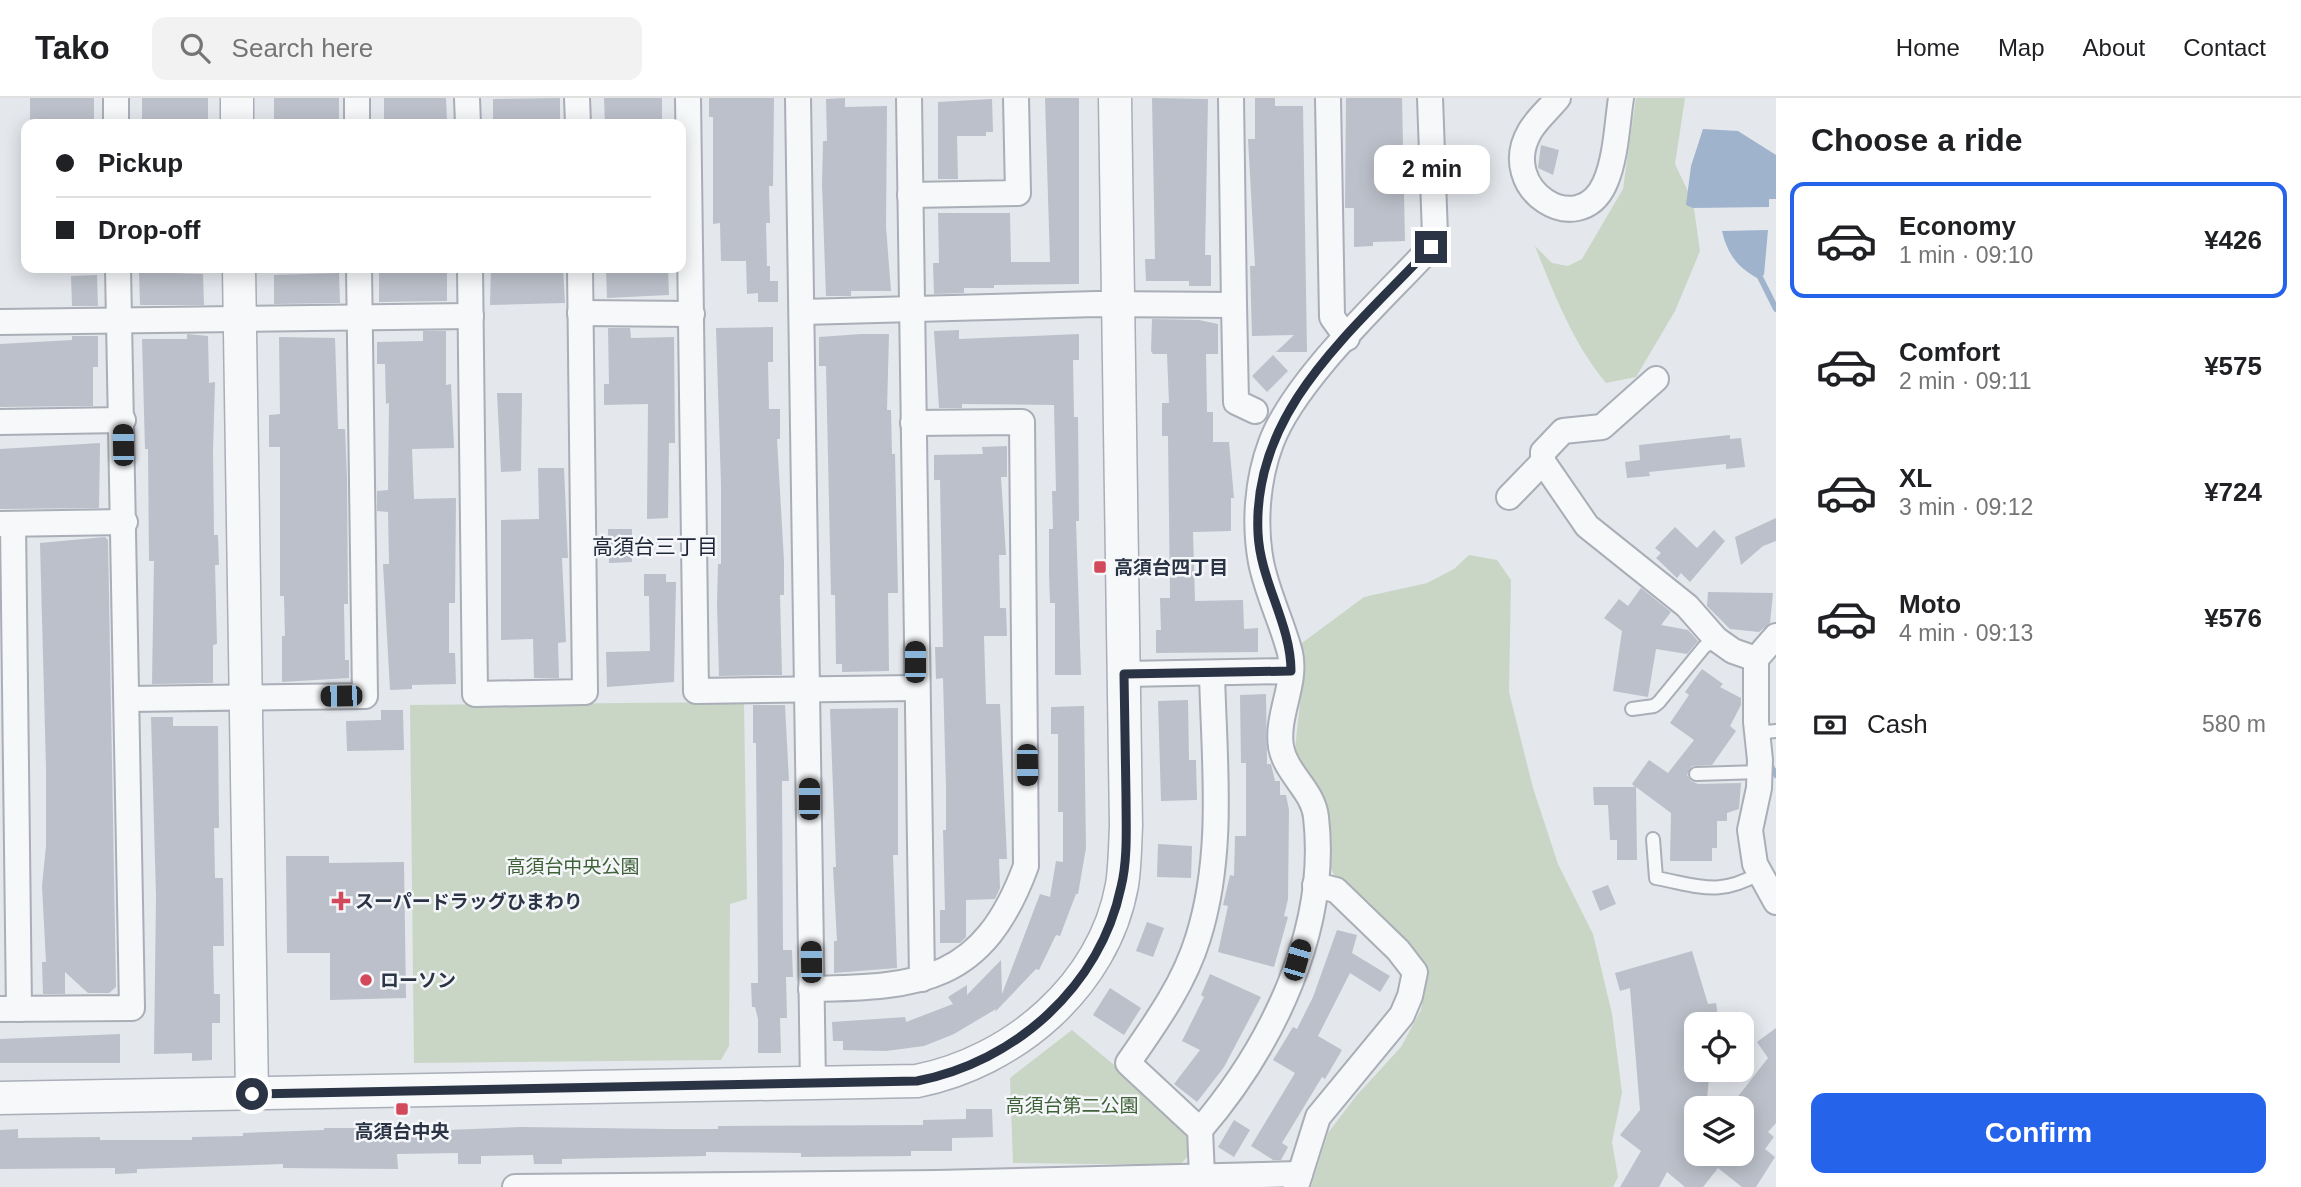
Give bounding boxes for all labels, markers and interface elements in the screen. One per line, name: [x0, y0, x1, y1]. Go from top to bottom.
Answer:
search box: [152, 17, 642, 80]
text: Tako: [35, 29, 110, 66]
icon: search: [176, 29, 214, 67]
text: Search here: [232, 33, 373, 63]
text: Home: [1896, 34, 1960, 61]
text: Map: [1998, 34, 2045, 61]
text: About: [2083, 34, 2145, 61]
text: Contact: [2183, 34, 2266, 61]
text: Choose a ride: [1811, 122, 2023, 158]
callout: 2 min: [1373, 145, 1489, 194]
text: Pickup: [98, 148, 183, 178]
text: 2 min: [1402, 156, 1462, 182]
icon: car: [1815, 209, 1878, 272]
text: Economy: [1899, 211, 2016, 241]
text: Drop-off: [98, 215, 201, 245]
text: ¥426: [2204, 225, 2262, 255]
route end: [1415, 231, 1447, 263]
text: 1 min · 09:10: [1899, 242, 2033, 268]
icon: car: [1815, 335, 1878, 398]
text: Comfort: [1899, 337, 2000, 367]
text: ¥575: [2204, 351, 2262, 381]
text: 2 min · 09:11: [1899, 368, 2032, 394]
car: [113, 424, 134, 466]
icon: car: [1815, 461, 1878, 524]
text: XL: [1899, 463, 1932, 493]
text: ¥724: [2204, 477, 2262, 507]
text: 3 min · 09:12: [1899, 494, 2033, 520]
district label: 高須台三丁目: [592, 535, 718, 558]
place label: 高須台四丁目: [1114, 557, 1228, 578]
marker: 高須台四丁目: [1092, 559, 1108, 575]
icon: car: [1815, 587, 1878, 650]
text: Moto: [1899, 589, 1961, 619]
text: ¥576: [2204, 603, 2262, 633]
text: 4 min · 09:13: [1899, 620, 2033, 646]
car: [905, 641, 926, 683]
car: [320, 685, 363, 707]
icon: cash: [1811, 706, 1849, 744]
text: Cash: [1867, 709, 1928, 739]
text: 580 m: [2202, 711, 2266, 737]
car: [1017, 744, 1038, 786]
car: [799, 778, 820, 820]
park label: 高須台中央公園: [506, 856, 640, 877]
place label: スーパードラッグひまわり: [355, 891, 583, 912]
marker: スーパードラッグひまわり: [333, 893, 349, 909]
car: [1282, 937, 1313, 983]
car: [801, 941, 822, 983]
place label: ローソン: [380, 970, 456, 991]
marker: ローソン: [358, 972, 374, 988]
map controls: [1684, 1012, 1754, 1166]
button: locate: [1684, 1012, 1754, 1082]
route start: [236, 1078, 268, 1110]
button: Confirm: [1811, 1093, 2266, 1173]
park label: 高須台第二公園: [1005, 1095, 1139, 1116]
button: layers: [1684, 1096, 1754, 1166]
marker: 高須台中央: [394, 1101, 410, 1117]
place label: 高須台中央: [354, 1121, 450, 1142]

